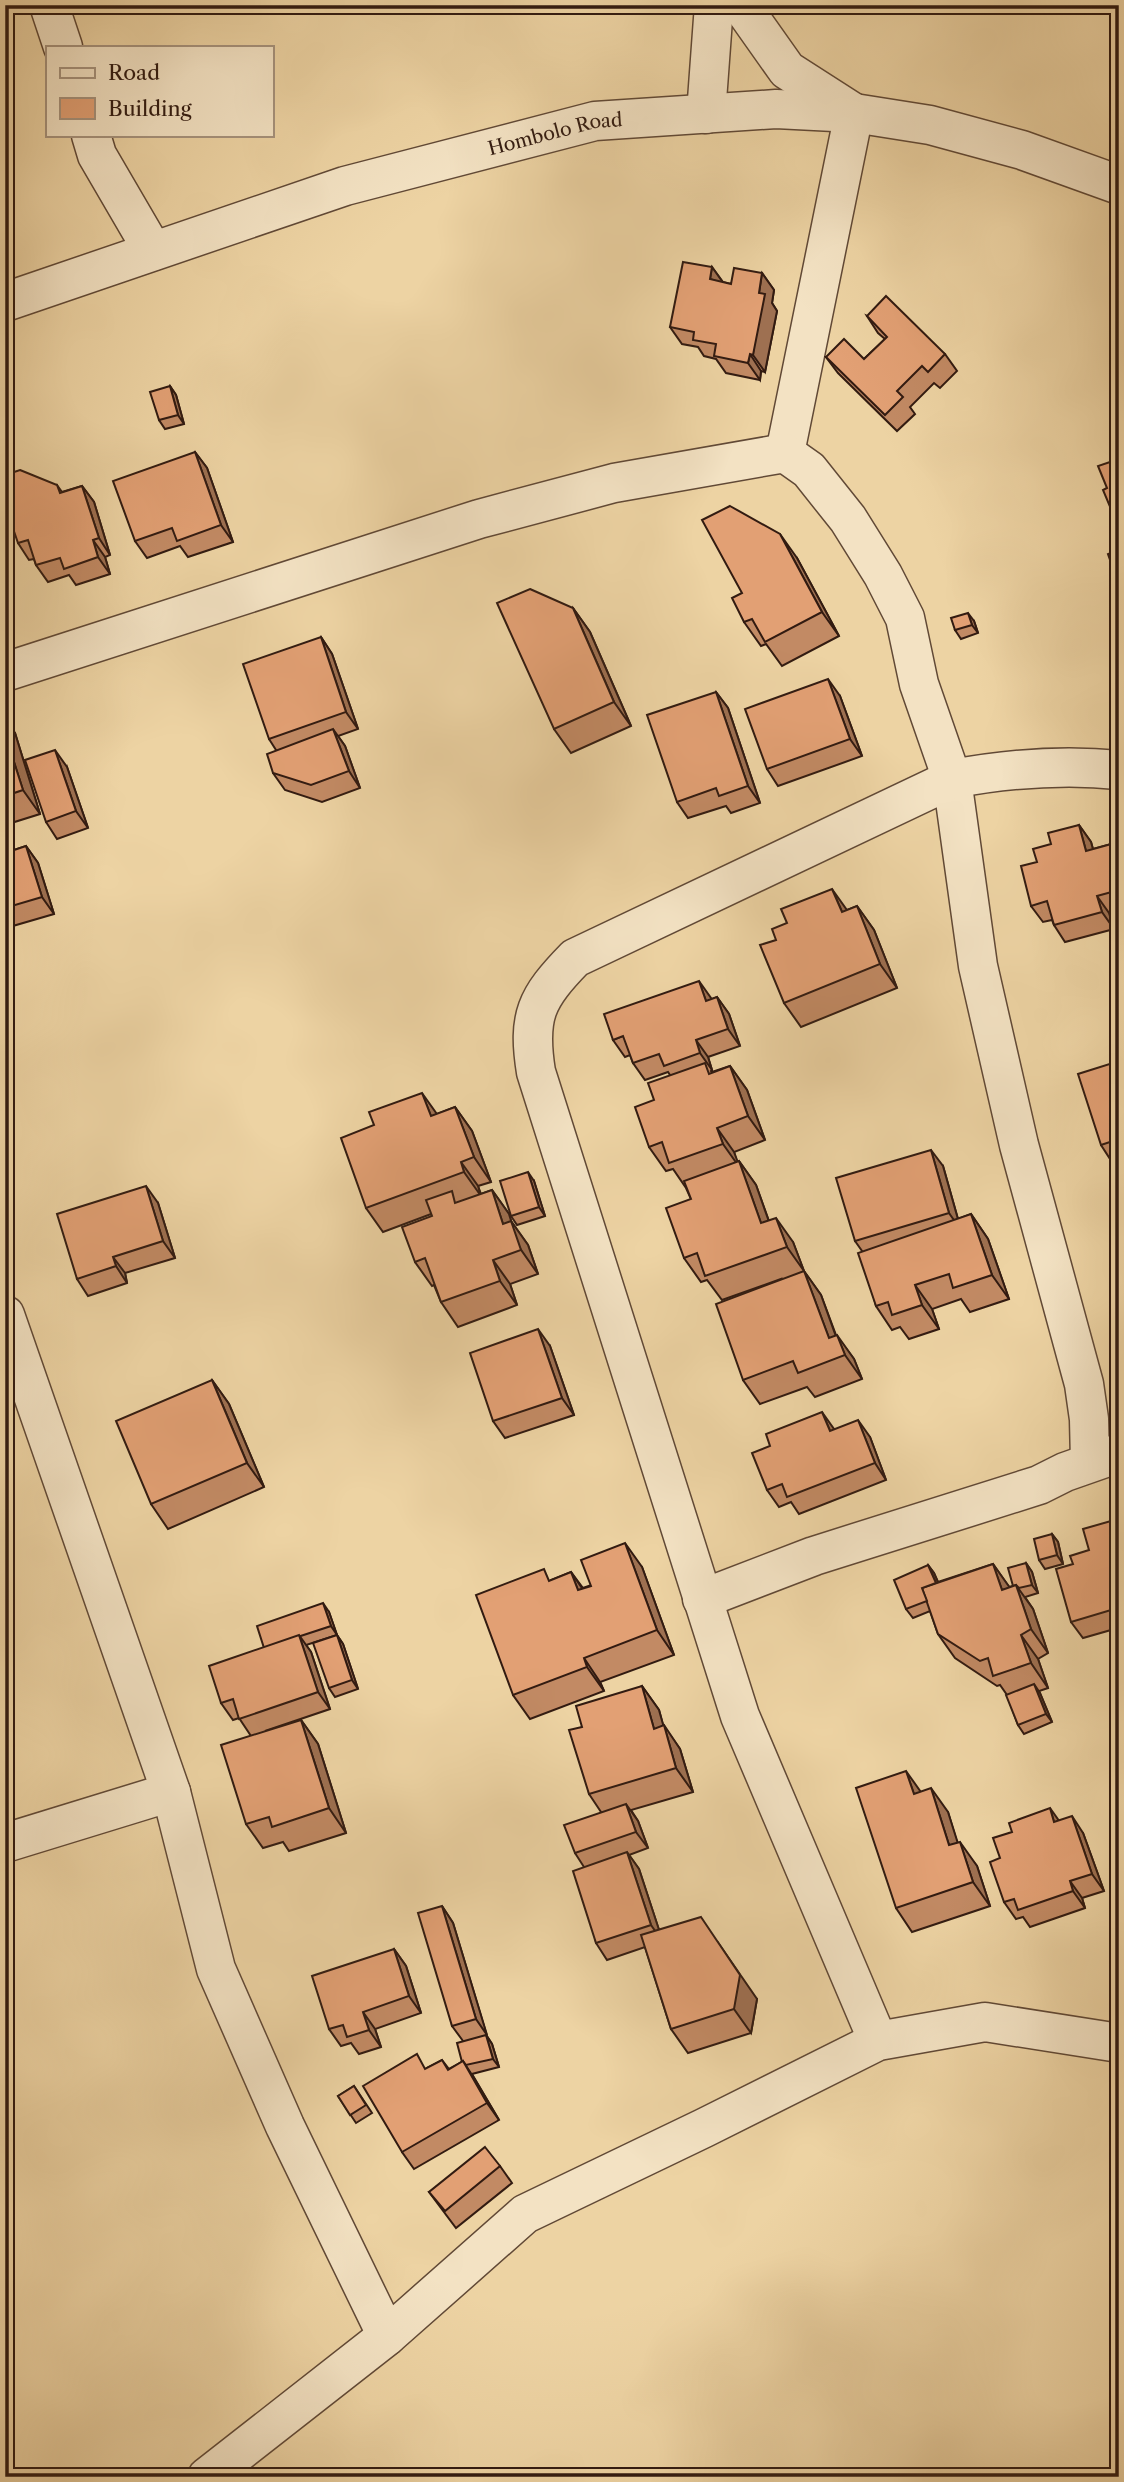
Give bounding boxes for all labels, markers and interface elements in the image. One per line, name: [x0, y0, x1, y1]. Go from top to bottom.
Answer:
legend: [46, 46, 273, 136]
text: Road: [108, 60, 160, 85]
text: Building: [108, 96, 193, 121]
street label: Hombolo Road: [485, 108, 623, 160]

